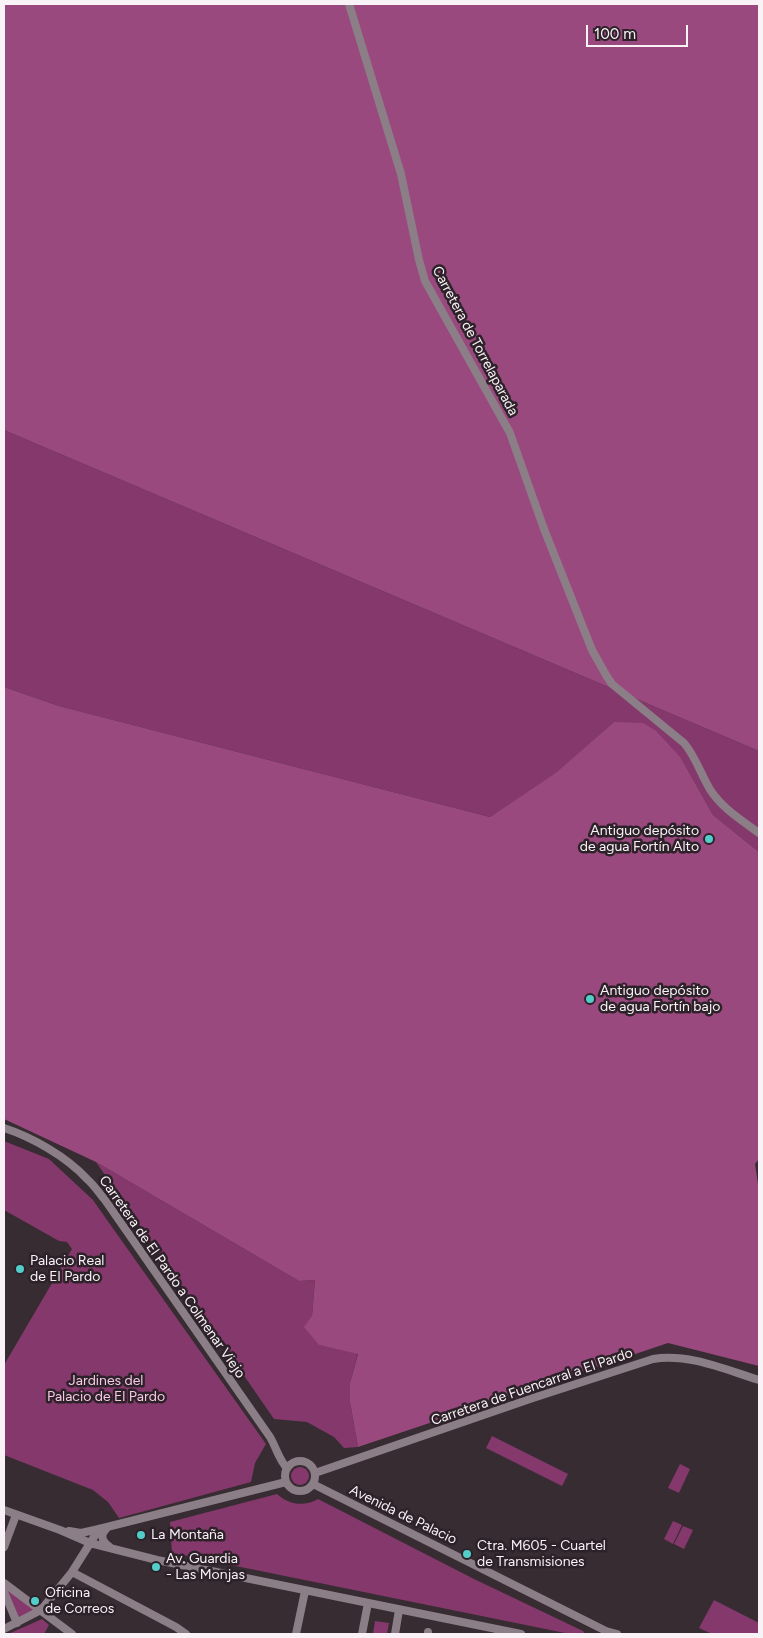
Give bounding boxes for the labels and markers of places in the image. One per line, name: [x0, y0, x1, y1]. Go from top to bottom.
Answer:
place label: Antiguo depósito de agua Fortín Alto: [580, 823, 699, 856]
marker: Antiguo depósito de agua Fortín Alto: [703, 833, 715, 845]
place label: Antiguo depósito de agua Fortín bajo: [600, 983, 720, 1016]
marker: Antiguo depósito de agua Fortín bajo: [584, 993, 596, 1005]
place label: Palacio Real de El Pardo: [30, 1253, 104, 1285]
marker: Palacio Real de El Pardo: [14, 1263, 26, 1275]
place label: La Montaña: [151, 1527, 224, 1543]
marker: La Montaña: [135, 1529, 147, 1541]
place label: Ctra. M605 - Cuartel de Transmisiones: [477, 1538, 606, 1570]
marker: Ctra. M605 - Cuartel de Transmisiones: [461, 1548, 473, 1560]
place label: Av. Guardia - Las Monjas: [166, 1551, 245, 1584]
marker: Av. Guardia - Las Monjas: [150, 1561, 162, 1573]
place label: Oficina de Correos: [45, 1585, 114, 1618]
marker: Oficina de Correos: [29, 1595, 41, 1607]

